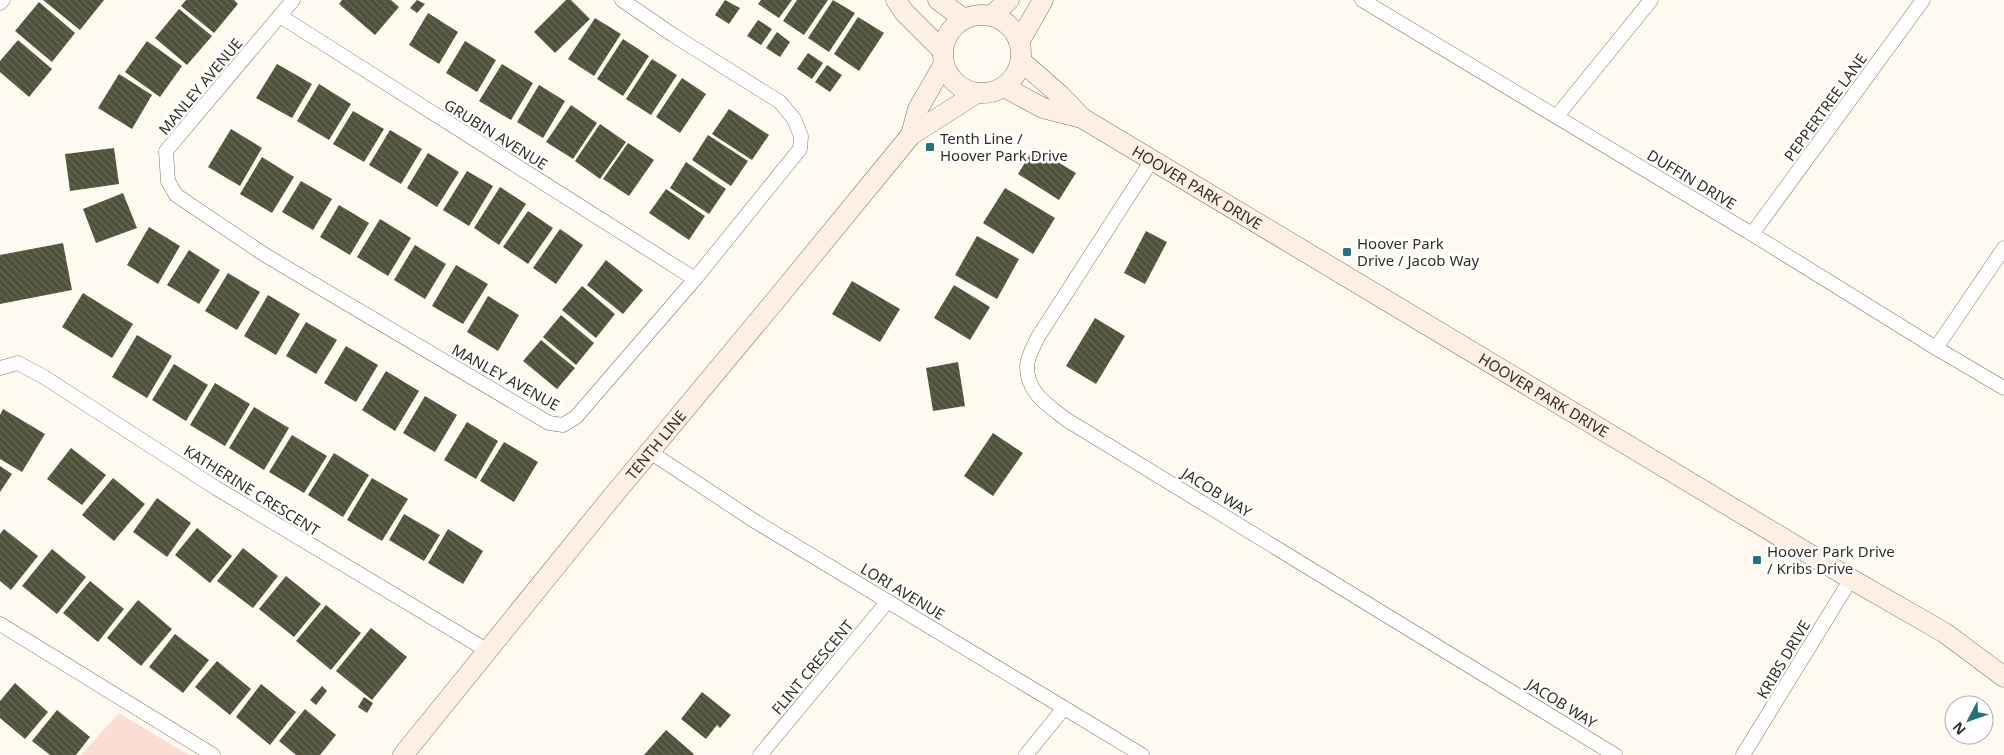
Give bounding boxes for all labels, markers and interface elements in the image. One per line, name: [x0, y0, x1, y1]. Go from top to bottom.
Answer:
street label: MANLEY AVENUE: [154, 34, 246, 138]
street label: PEPPERTREE LANE: [1779, 49, 1871, 165]
street label: GRUBIN AVENUE: [441, 94, 551, 174]
place label: Tenth Line / Hoover Park Drive: [940, 128, 1068, 165]
street label: HOOVER PARK DRIVE: [1129, 140, 1266, 234]
marker: Tenth Line / Hoover Park Drive: [924, 141, 936, 153]
street label: DUFFIN DRIVE: [1644, 145, 1740, 213]
place label: Hoover Park Drive / Jacob Way: [1357, 233, 1479, 270]
marker: Hoover Park Drive / Jacob Way: [1341, 246, 1353, 258]
street label: MANLEY AVENUE: [449, 339, 563, 415]
street label: HOOVER PARK DRIVE: [1475, 348, 1613, 442]
street label: TENTH LINE: [621, 406, 690, 483]
street label: KATHERINE CRESCENT: [180, 440, 324, 540]
street label: JACOB WAY: [1177, 462, 1256, 522]
place label: Hoover Park Drive / Kribs Drive: [1767, 541, 1895, 578]
marker: Hoover Park Drive / Kribs Drive: [1751, 554, 1763, 566]
street label: LORI AVENUE: [857, 558, 949, 624]
street label: FLINT CRESCENT: [767, 615, 858, 718]
street label: KRIBS DRIVE: [1752, 616, 1814, 702]
street label: JACOB WAY: [1522, 673, 1601, 733]
north arrow: [1944, 695, 1994, 745]
text: N: [1948, 718, 1970, 739]

